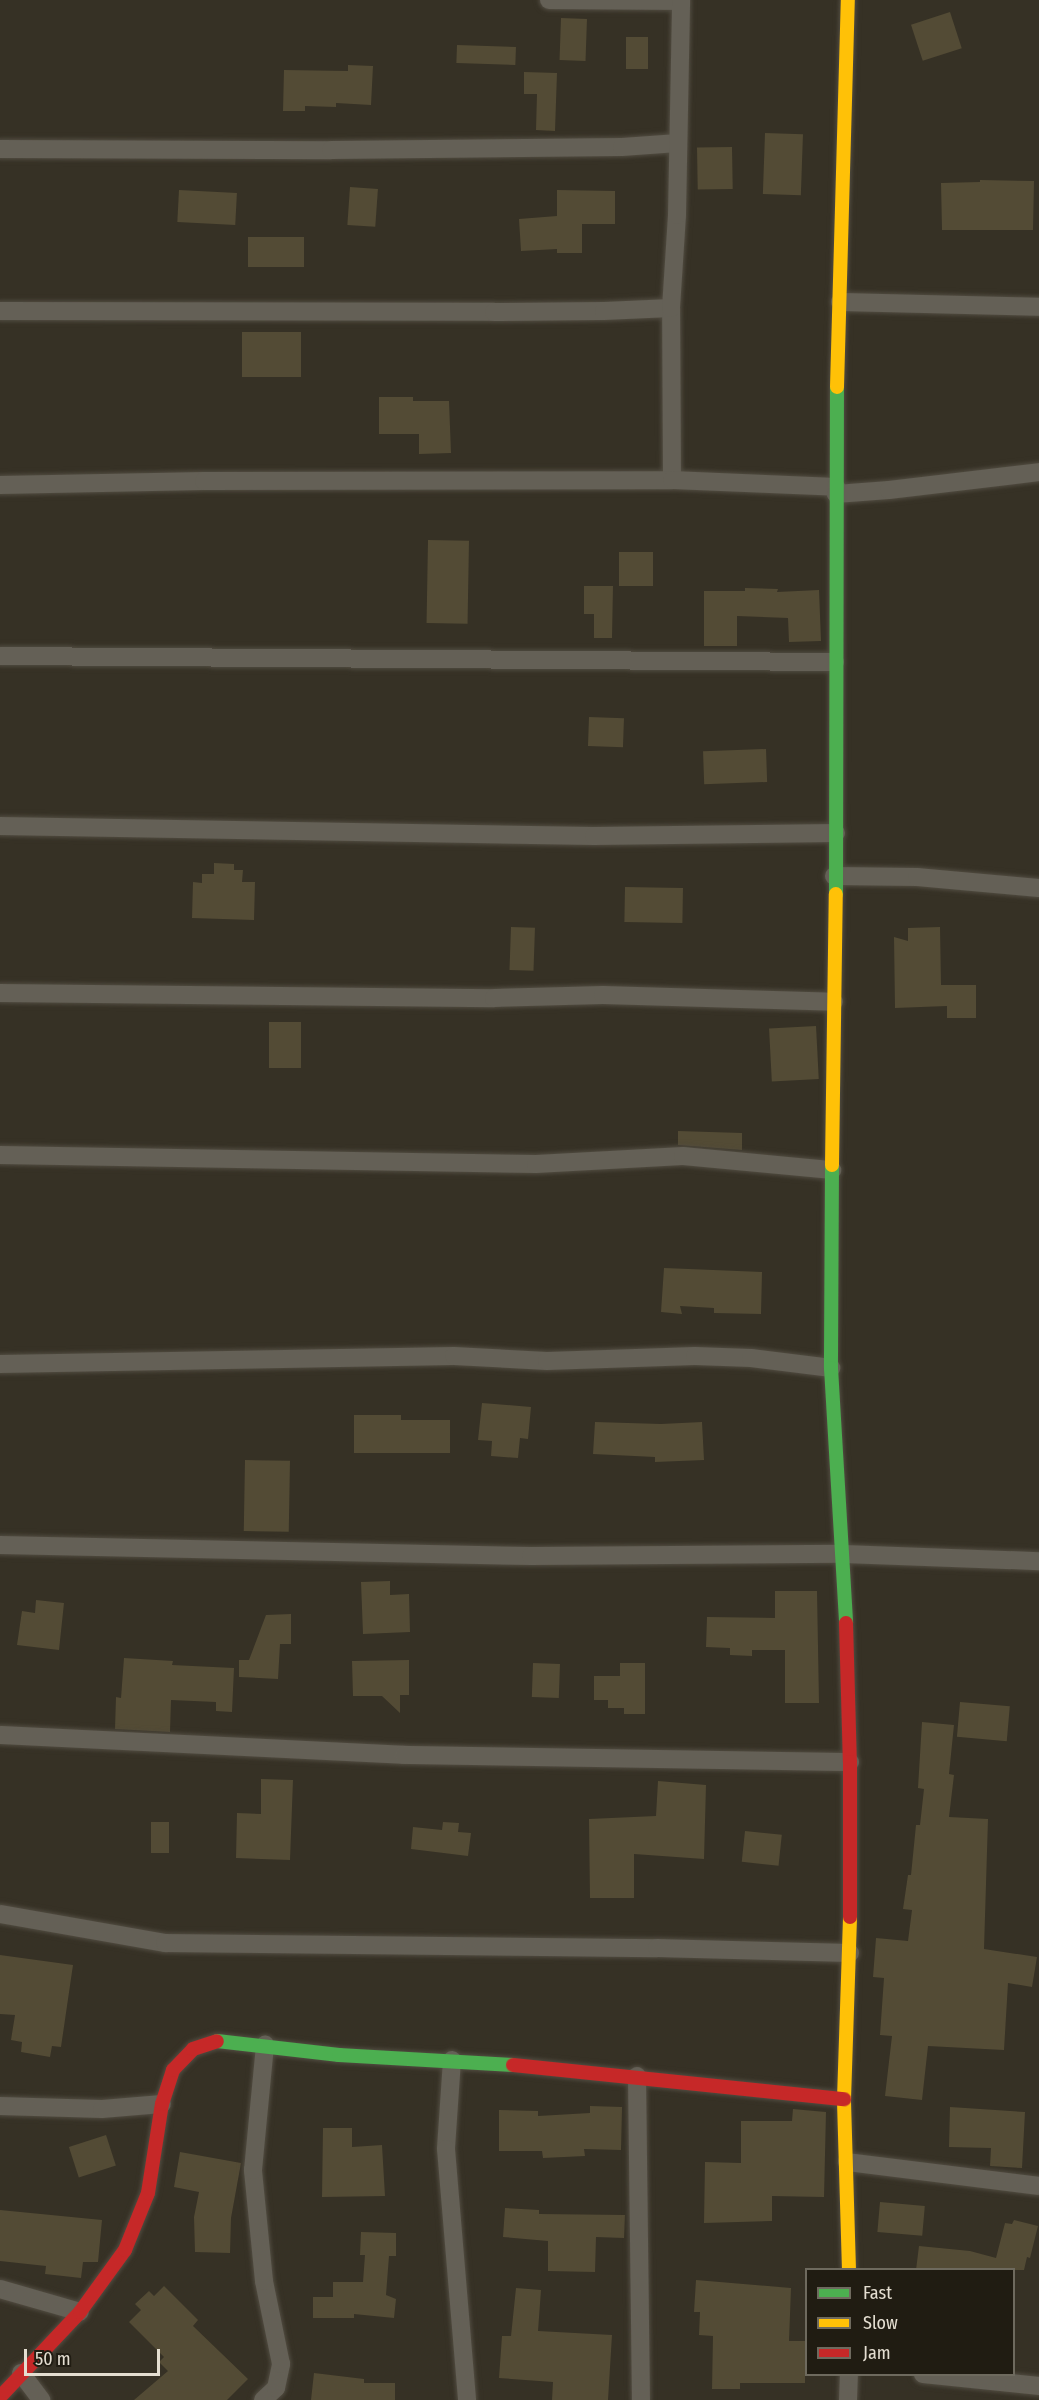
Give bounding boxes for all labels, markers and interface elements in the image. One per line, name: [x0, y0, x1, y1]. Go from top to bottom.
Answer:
legend: [805, 2268, 1015, 2376]
text: Fast: [863, 2282, 892, 2304]
text: Slow: [863, 2312, 898, 2334]
scale bar: [27, 2337, 164, 2375]
text: Jam: [863, 2342, 891, 2364]
text: 50 m: [35, 2348, 71, 2370]

